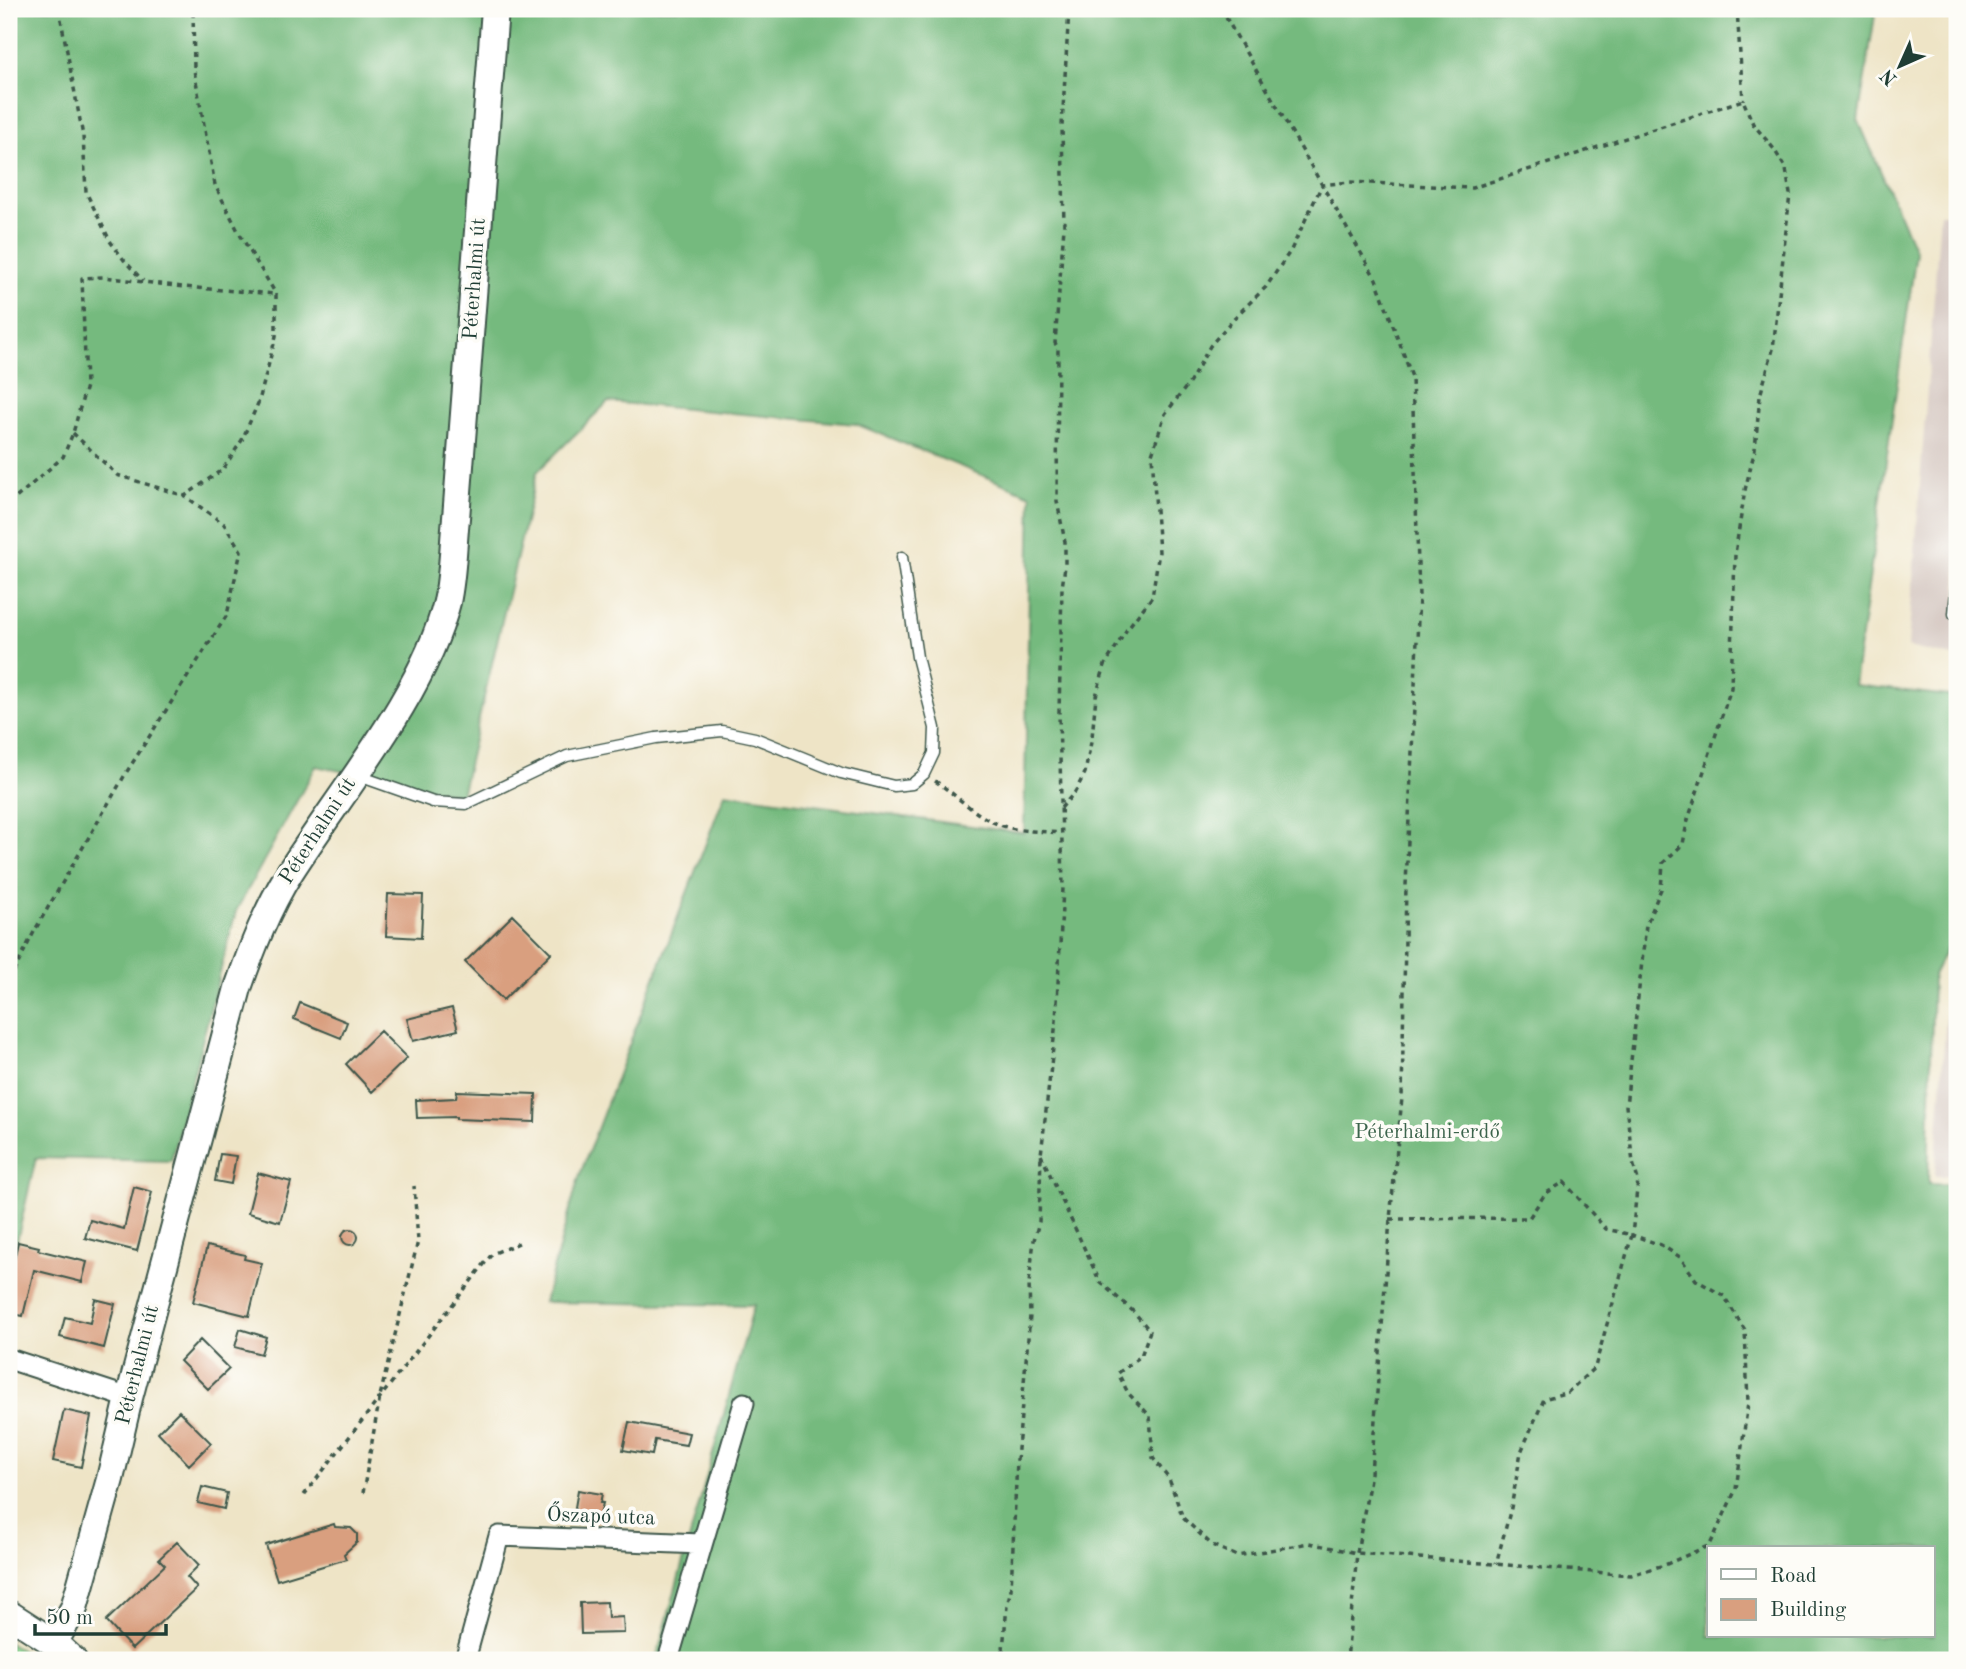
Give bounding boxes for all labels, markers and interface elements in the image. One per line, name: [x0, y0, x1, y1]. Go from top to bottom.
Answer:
north arrow: [1864, 32, 1934, 102]
text: N: [1878, 64, 1902, 88]
street label: Péterhalmi út: [460, 217, 490, 341]
street label: Péterhalmi út: [276, 774, 360, 888]
park label: Péterhalmi-erdő: [1354, 1122, 1500, 1143]
street label: Péterhalmi út: [113, 1303, 163, 1427]
street label: Őszapó utca: [546, 1500, 656, 1529]
legend: [1707, 1546, 1934, 1638]
text: Road: [1770, 1566, 1817, 1587]
scale bar: [35, 1592, 166, 1636]
text: Building: [1770, 1600, 1847, 1621]
text: 50 m: [46, 1608, 93, 1629]

